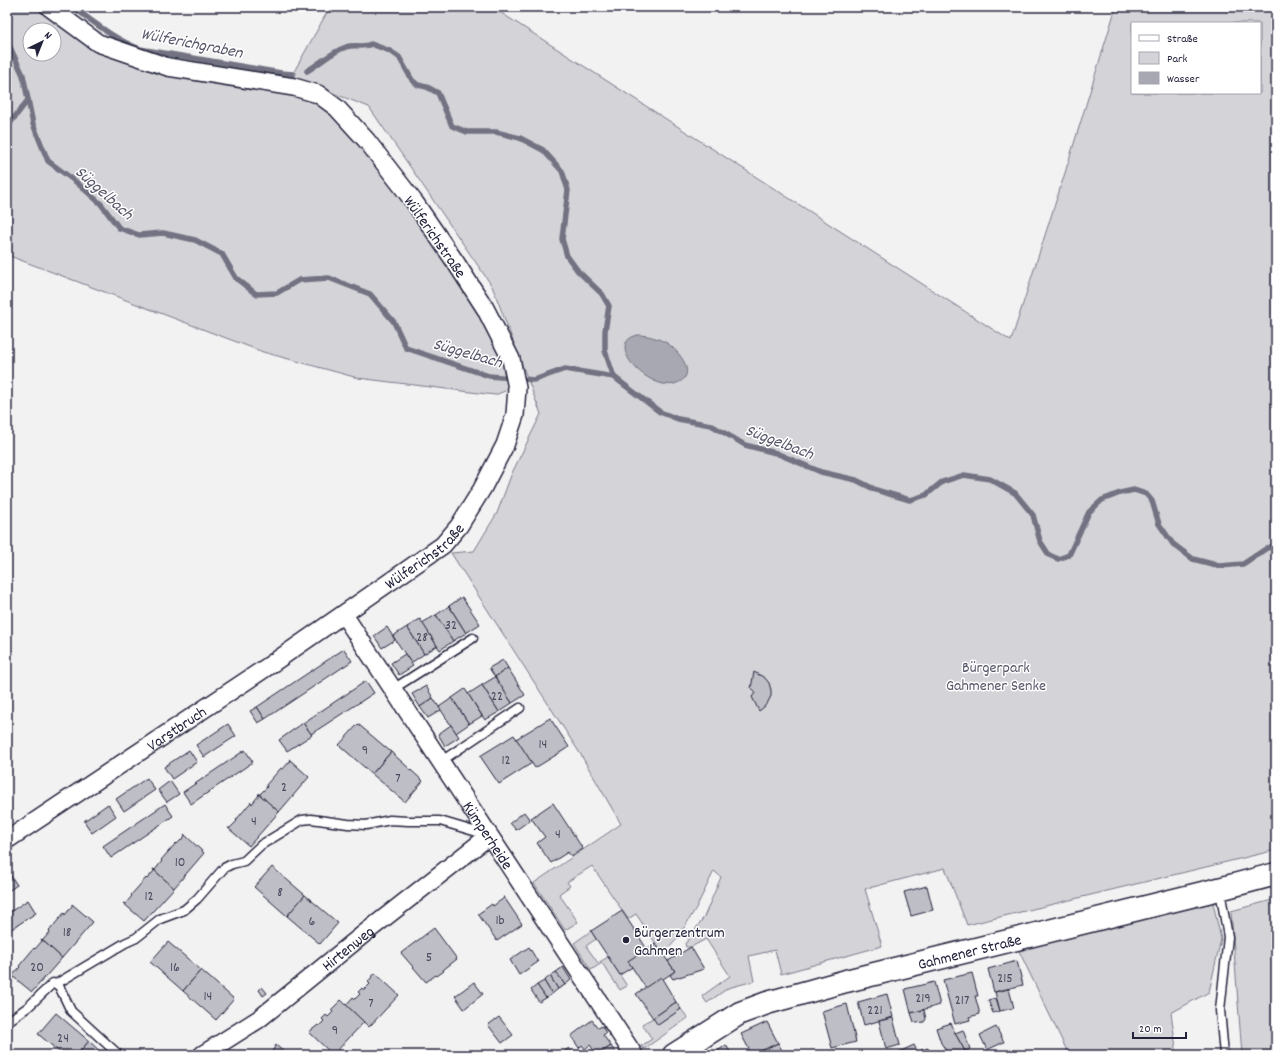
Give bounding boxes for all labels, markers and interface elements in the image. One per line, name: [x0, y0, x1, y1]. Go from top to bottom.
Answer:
north arrow: [22, 22, 62, 62]
legend: [1131, 22, 1261, 94]
water label: Wülferichgraben: [139, 23, 245, 67]
text: N: [40, 28, 55, 44]
text: Straße: [1167, 31, 1198, 48]
text: Park: [1167, 51, 1188, 68]
text: Wasser: [1167, 71, 1200, 88]
water label: Süggelbach: [69, 161, 138, 228]
street label: Wülferichstraße: [397, 192, 471, 283]
water label: Süggelbach: [430, 334, 506, 377]
water label: Süggelbach: [741, 420, 818, 468]
street label: Wülferichstraße: [381, 519, 471, 596]
house number: 32: [445, 616, 457, 636]
house number: 28: [416, 628, 428, 648]
park label: Bürgerpark Gahmener Senke: [946, 657, 1046, 698]
house number: 22: [491, 687, 503, 707]
street label: Varstbruch: [143, 701, 212, 758]
house number: 14: [539, 735, 547, 755]
house number: 9: [362, 741, 368, 761]
house number: 12: [501, 751, 511, 771]
house number: 7: [395, 769, 401, 789]
house number: 2: [281, 778, 287, 798]
street label: Kümperheide: [456, 797, 518, 875]
house number: 4: [251, 812, 257, 832]
house number: 4: [555, 825, 561, 845]
house number: 10: [175, 853, 185, 873]
house number: 8: [277, 883, 283, 903]
house number: 12: [144, 887, 154, 907]
house number: 1b: [495, 911, 505, 931]
house number: 6: [309, 912, 316, 932]
street label: Hirtenweg: [318, 921, 380, 978]
place label: Bürgerzentrum Gahmen: [634, 922, 725, 963]
house number: 18: [63, 923, 72, 943]
street label: Gahmener Straße: [916, 929, 1024, 977]
marker: Bürgerzentrum Gahmen: [621, 935, 631, 945]
house number: 5: [426, 948, 432, 968]
house number: 20: [30, 958, 44, 978]
house number: 16: [170, 958, 180, 978]
house number: 215: [997, 969, 1013, 989]
house number: 14: [204, 987, 212, 1007]
house number: 219: [915, 989, 931, 1009]
house number: 217: [955, 991, 969, 1011]
house number: 7: [368, 994, 374, 1014]
house number: 221: [867, 1001, 883, 1021]
scale bar: [1133, 1014, 1186, 1040]
house number: 9: [332, 1021, 338, 1041]
text: 20 m: [1139, 1021, 1162, 1038]
house number: 24: [57, 1029, 69, 1049]

